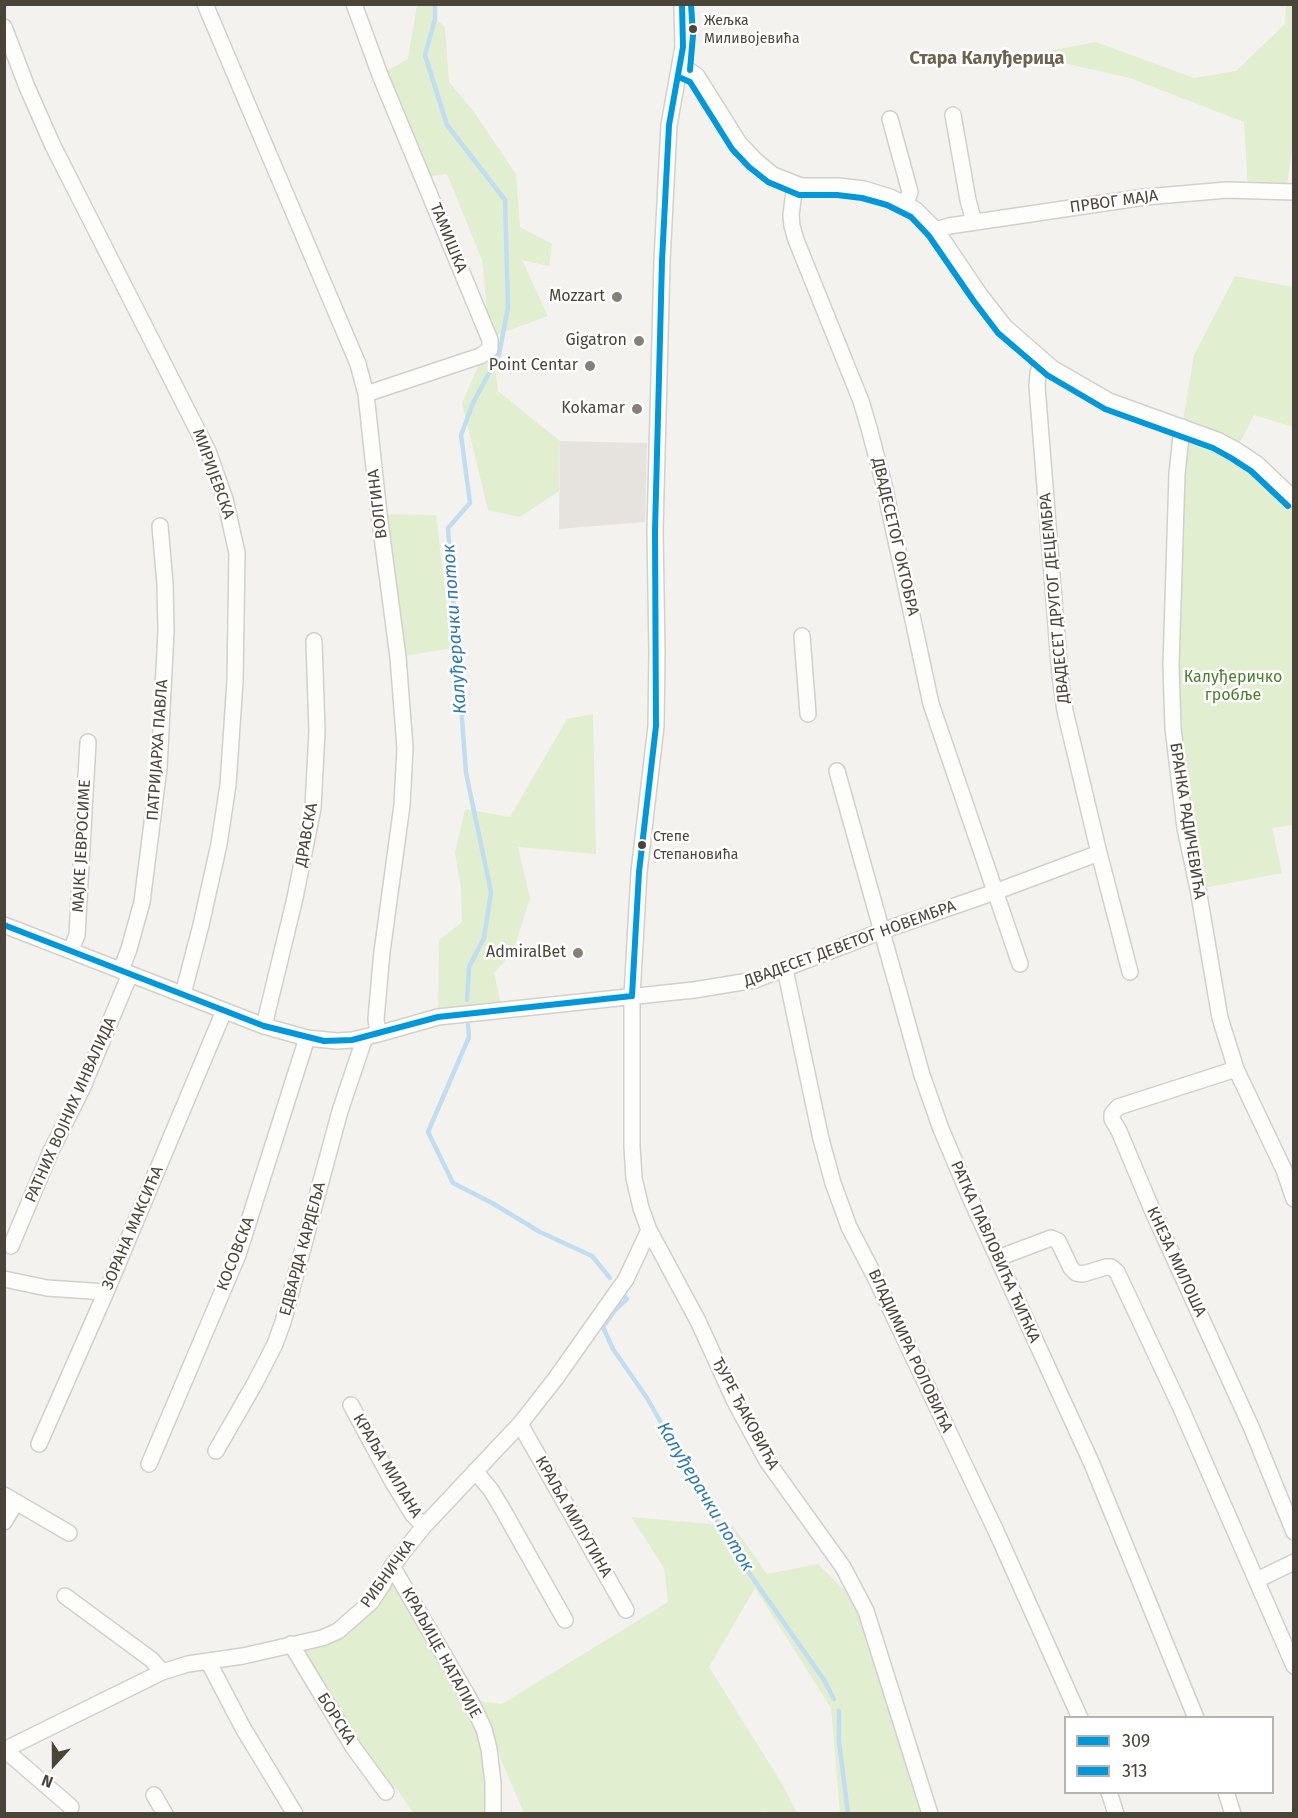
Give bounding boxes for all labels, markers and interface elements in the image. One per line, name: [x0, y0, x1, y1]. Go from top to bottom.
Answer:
place label: Жељка Миливојевића: [704, 13, 800, 46]
marker: Жељка Миливојевића: [687, 23, 699, 35]
district label: Стара Калуђерица: [910, 48, 1064, 70]
street label: ПРВОГ МАЈА: [1069, 186, 1159, 218]
street label: ТАМИШКА: [425, 200, 471, 276]
place label: Mozzart: [549, 287, 605, 307]
marker: Mozzart: [610, 290, 624, 304]
place label: Gigatron: [565, 331, 627, 351]
marker: Gigatron: [632, 334, 646, 348]
place label: Point Centar: [489, 356, 578, 376]
marker: Point Centar: [583, 359, 597, 373]
place label: Kokamar: [561, 399, 625, 419]
marker: Kokamar: [630, 402, 644, 416]
street label: МИРИЈЕВСКА: [188, 426, 238, 522]
street label: ДВАДЕСЕТОГ ОКТОБРА: [867, 456, 923, 618]
street label: ВОЛГИНА: [364, 468, 392, 540]
street label: ДВАДЕСЕТ ДРУГОГ ДЕЦЕМБРА: [1036, 492, 1074, 704]
water label: Калуђерачки поток: [438, 543, 472, 715]
park label: Калуђеричко гробље: [1184, 668, 1282, 706]
street label: ПАТРИЈАРХА ПАВЛА: [143, 679, 173, 821]
street label: БРАНКА РАДИЧЕВИЋА: [1165, 741, 1209, 901]
street label: МАЈКЕ ЈЕВРОСИМЕ: [69, 779, 95, 913]
street label: ДРАВСКА: [292, 802, 322, 868]
place label: Степе Степановића: [653, 829, 738, 862]
marker: Степе Степановића: [636, 839, 648, 851]
street label: ДВАДЕСЕТ ДЕВЕТОГ НОВЕМБРА: [741, 897, 959, 991]
place label: AdmiralBet: [486, 943, 566, 963]
marker: AdmiralBet: [571, 946, 585, 960]
street label: РАТНИХ ВОЈНИХ ИНВАЛИДА: [21, 1014, 121, 1206]
street label: РАТКА ПАВЛОВИЋА ЋИЋКА: [946, 1158, 1044, 1346]
street label: ЗОРАНА МАКСИЋА: [98, 1163, 168, 1293]
street label: ЕДВАРДА КАРДЕЉА: [276, 1180, 330, 1318]
street label: КНЕЗА МИЛОША: [1142, 1204, 1210, 1320]
street label: КОСОВСКА: [213, 1214, 259, 1294]
street label: ВЛАДИМИРА РОЛОВИЋА: [864, 1266, 956, 1436]
street label: ЂУРЕ ЂАКОВИЋА: [707, 1355, 783, 1473]
street label: КРАЉА МИЛАНА: [348, 1411, 426, 1521]
water label: Калуђерачки поток: [652, 1418, 758, 1576]
street label: КРАЉА МИЛУТИНА: [531, 1453, 615, 1581]
street label: РИБНИЧКА: [357, 1536, 419, 1612]
street label: КРАЉИЦЕ НАТАЛИЈЕ: [397, 1584, 485, 1722]
street label: БОРСКА: [313, 1690, 359, 1748]
legend: [1064, 1716, 1274, 1794]
text: 309: [1122, 1730, 1150, 1752]
north arrow: [24, 1734, 84, 1794]
text: 313: [1122, 1760, 1147, 1782]
text: N: [39, 1771, 56, 1792]

